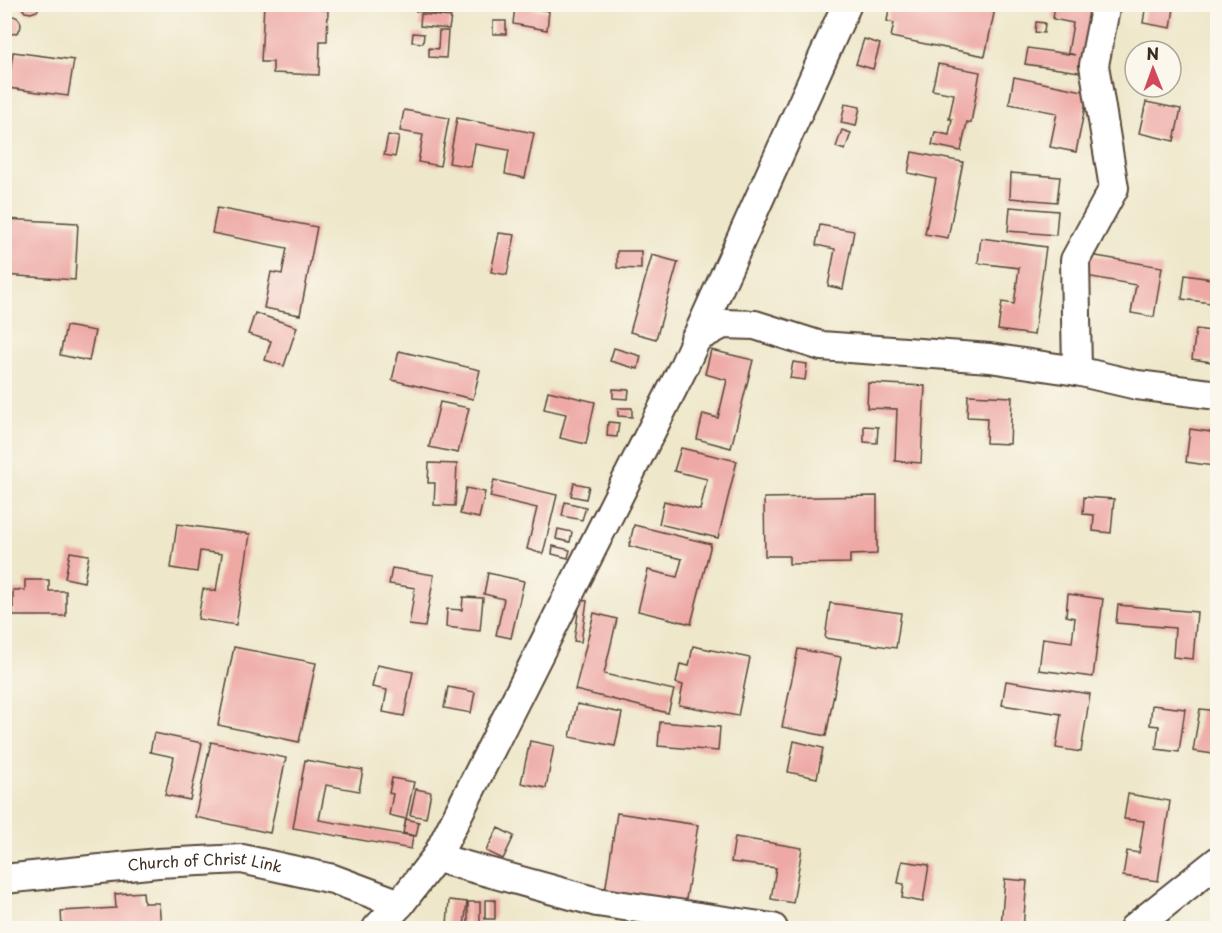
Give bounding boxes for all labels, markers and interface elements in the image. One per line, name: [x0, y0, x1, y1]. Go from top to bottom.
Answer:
north arrow: [1123, 39, 1183, 99]
text: N: [1146, 41, 1159, 65]
street label: Church of Christ Link: [126, 846, 285, 877]

